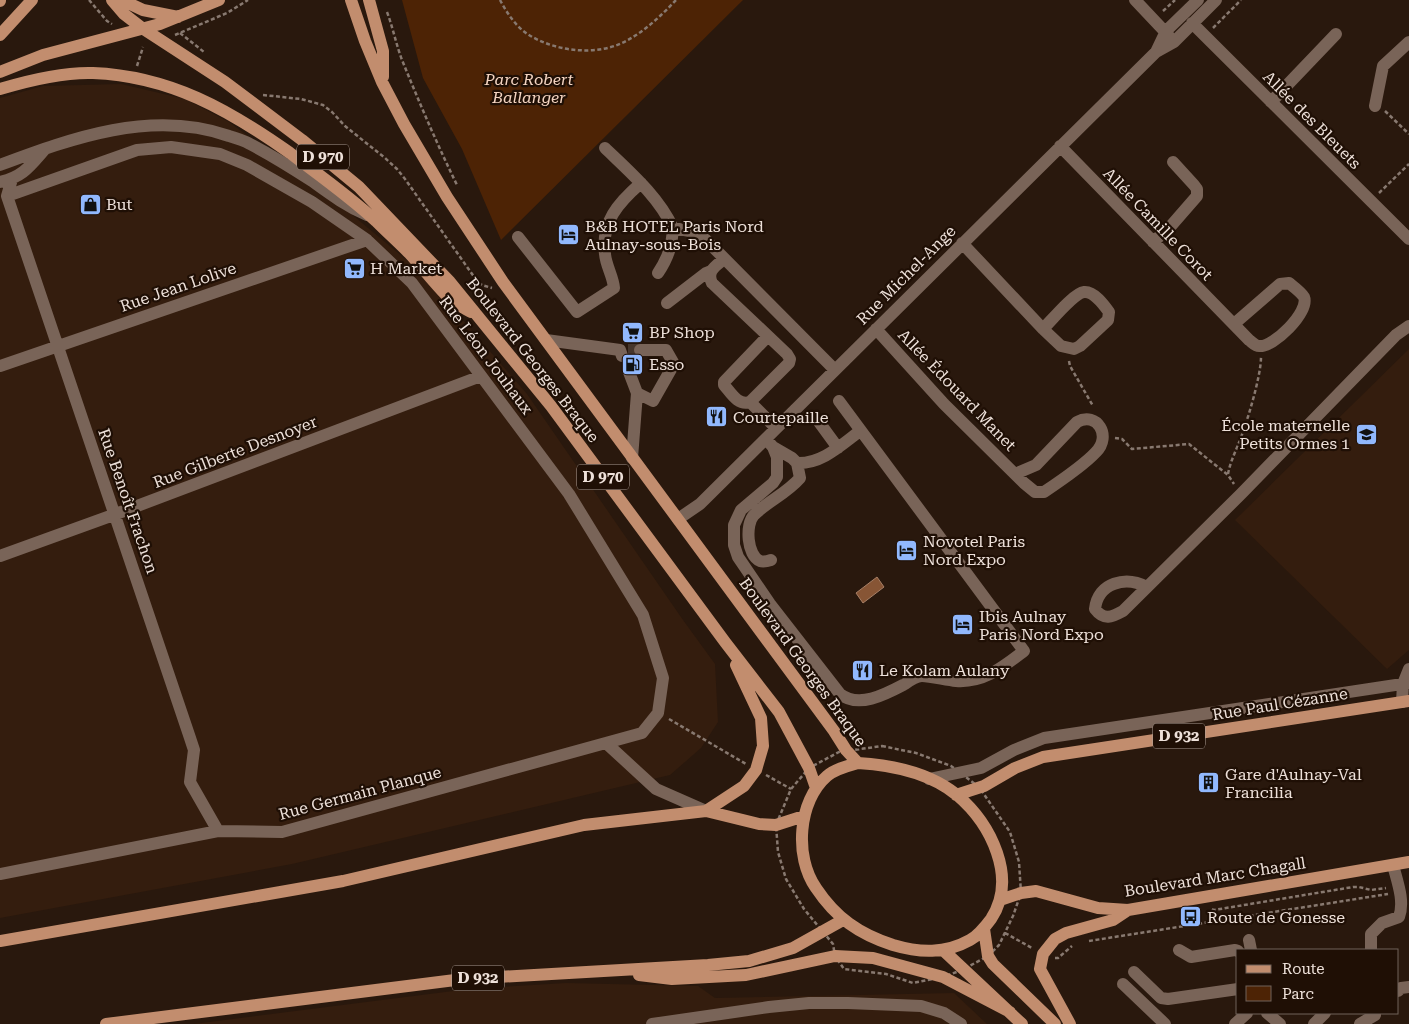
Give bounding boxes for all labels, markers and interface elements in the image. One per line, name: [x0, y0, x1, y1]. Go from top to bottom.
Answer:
street label: Allée des Bleuets: [1259, 67, 1365, 173]
park label: Parc Robert Ballanger: [484, 70, 574, 107]
road number: D 970: [297, 144, 349, 170]
street label: Allée Camille Corot: [1099, 164, 1217, 284]
shop icon: But: [78, 192, 102, 216]
place label: But: [106, 195, 133, 214]
place label: B&B HOTEL Paris Nord Aulnay-sous-Bois: [585, 217, 764, 254]
street label: Rue Michel-Ange: [853, 221, 960, 328]
hotel icon: B&B HOTEL Paris Nord Aulnay-sous-Bois: [557, 223, 581, 247]
supermarket icon: H Market: [342, 256, 366, 280]
street label: Rue Jean Lolive: [117, 258, 239, 316]
place label: H Market: [370, 259, 442, 278]
street label: Boulevard Georges Braque: [463, 274, 603, 446]
street label: Rue Léon Jouhaux: [435, 292, 537, 419]
supermarket icon: BP Shop: [621, 320, 645, 344]
place label: BP Shop: [649, 323, 715, 342]
street label: Allée Édouard Manet: [894, 325, 1020, 455]
fuel station icon: Esso: [621, 352, 645, 376]
place label: Esso: [649, 355, 684, 374]
restaurant icon: Courtepaille: [705, 405, 729, 429]
place label: Courtepaille: [733, 408, 829, 427]
street label: Rue Gilberte Desnoyer: [150, 412, 320, 492]
place label: École maternelle Petits Ormes 1: [1221, 416, 1350, 453]
school or university icon: École maternelle Petits Ormes 1: [1354, 422, 1378, 446]
street label: Rue Benoît Frachon: [94, 426, 162, 576]
road number: D 970: [577, 464, 629, 490]
place label: Novotel Paris Nord Expo: [923, 532, 1026, 569]
hotel icon: Novotel Paris Nord Expo: [895, 538, 919, 562]
street label: Boulevard Georges Braque: [735, 574, 871, 750]
place label: Ibis Aulnay Paris Nord Expo: [979, 607, 1104, 644]
hotel icon: Ibis Aulnay Paris Nord Expo: [951, 613, 975, 637]
restaurant icon: Le Kolam Aulany: [851, 658, 875, 682]
place label: Le Kolam Aulany: [879, 661, 1010, 680]
street label: Rue Paul Cézanne: [1211, 684, 1349, 724]
road number: D 932: [1153, 724, 1205, 748]
street label: Rue Germain Planque: [277, 762, 444, 824]
place label: Gare d'Aulnay-Val Francilia: [1225, 765, 1362, 802]
building icon: Gare d'Aulnay-Val Francilia: [1197, 771, 1221, 795]
street label: Boulevard Marc Chagall: [1123, 853, 1307, 901]
bus stop icon: Route de Gonesse: [1179, 905, 1203, 929]
place label: Route de Gonesse: [1207, 908, 1345, 927]
legend: [1236, 949, 1399, 1014]
text: Route: [1282, 960, 1324, 978]
road number: D 932: [452, 966, 504, 990]
text: Parc: [1282, 985, 1314, 1003]

